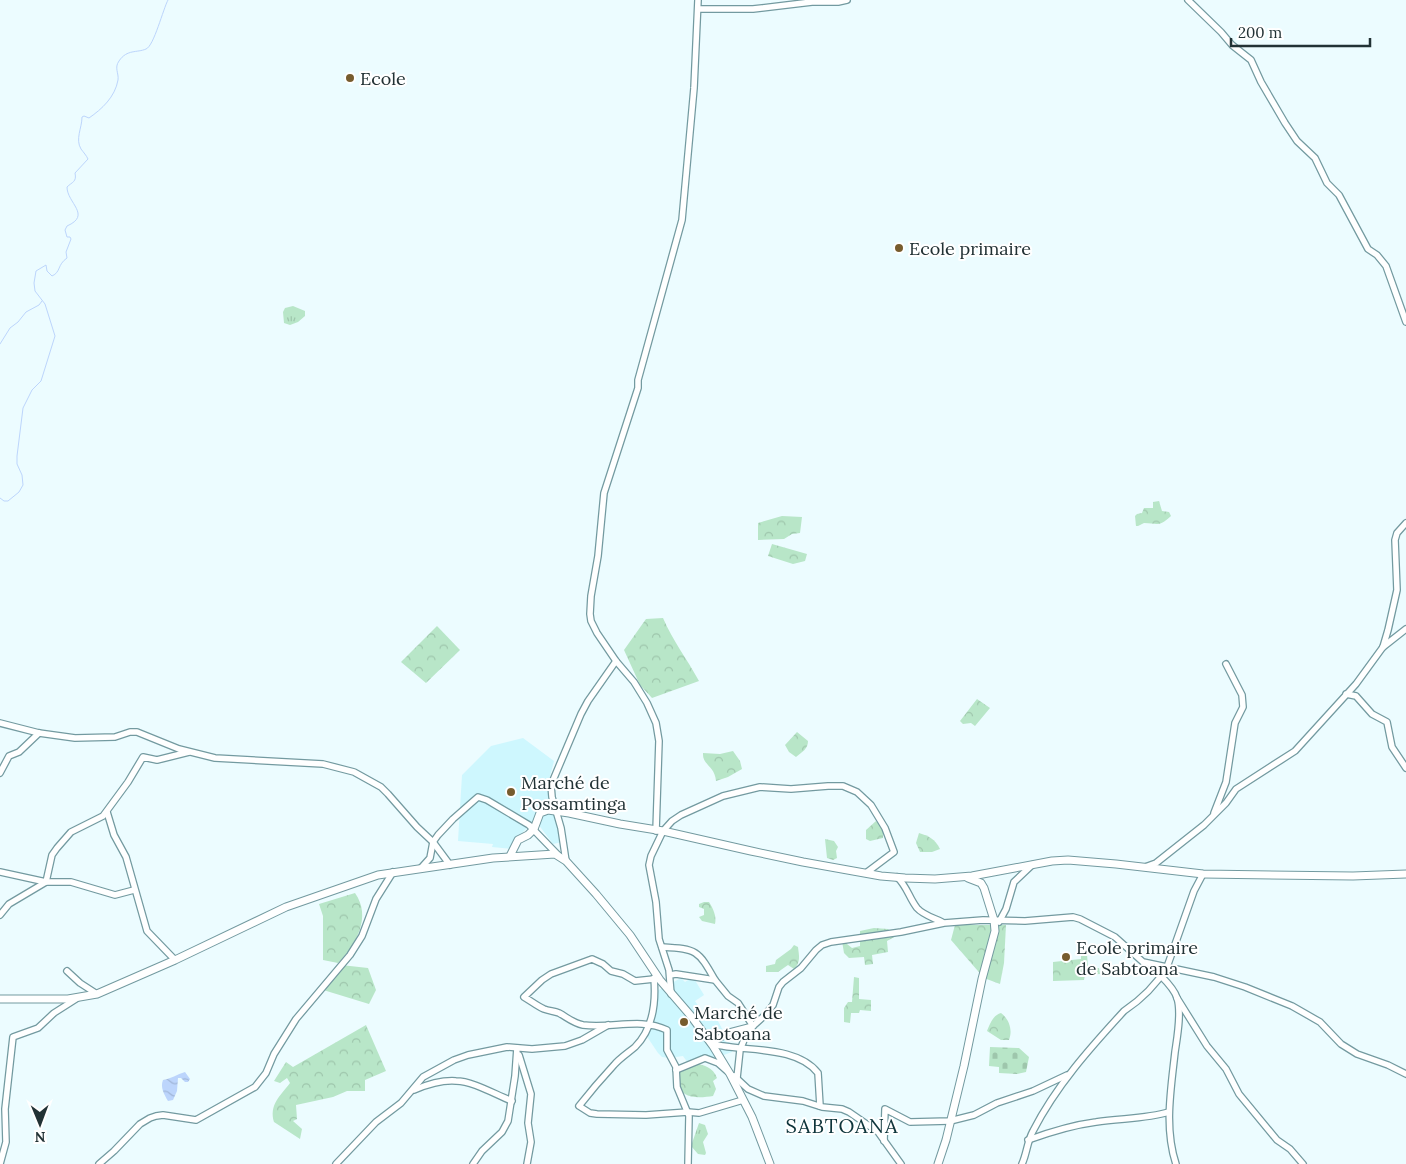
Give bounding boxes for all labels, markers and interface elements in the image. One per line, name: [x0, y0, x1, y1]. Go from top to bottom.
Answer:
scale bar: [1231, 15, 1370, 47]
text: 200 m: [1238, 23, 1282, 42]
place label: Ecole: [360, 67, 406, 90]
marker: Ecole: [344, 72, 356, 84]
place label: Ecole primaire: [909, 237, 1031, 260]
marker: Ecole primaire: [893, 242, 905, 254]
place label: Marché de Possamtinga: [521, 771, 626, 815]
marker: Marché de Possamtinga: [505, 786, 517, 798]
place label: Ecole primaire de Sabtoana: [1076, 936, 1198, 980]
marker: Ecole primaire de Sabtoana: [1060, 951, 1072, 963]
place label: Marché de Sabtoana: [694, 1001, 783, 1045]
marker: Marché de Sabtoana: [678, 1016, 690, 1028]
north arrow: [15, 1099, 65, 1149]
district label: SABTOANA: [786, 1113, 898, 1138]
text: N: [34, 1128, 46, 1146]

